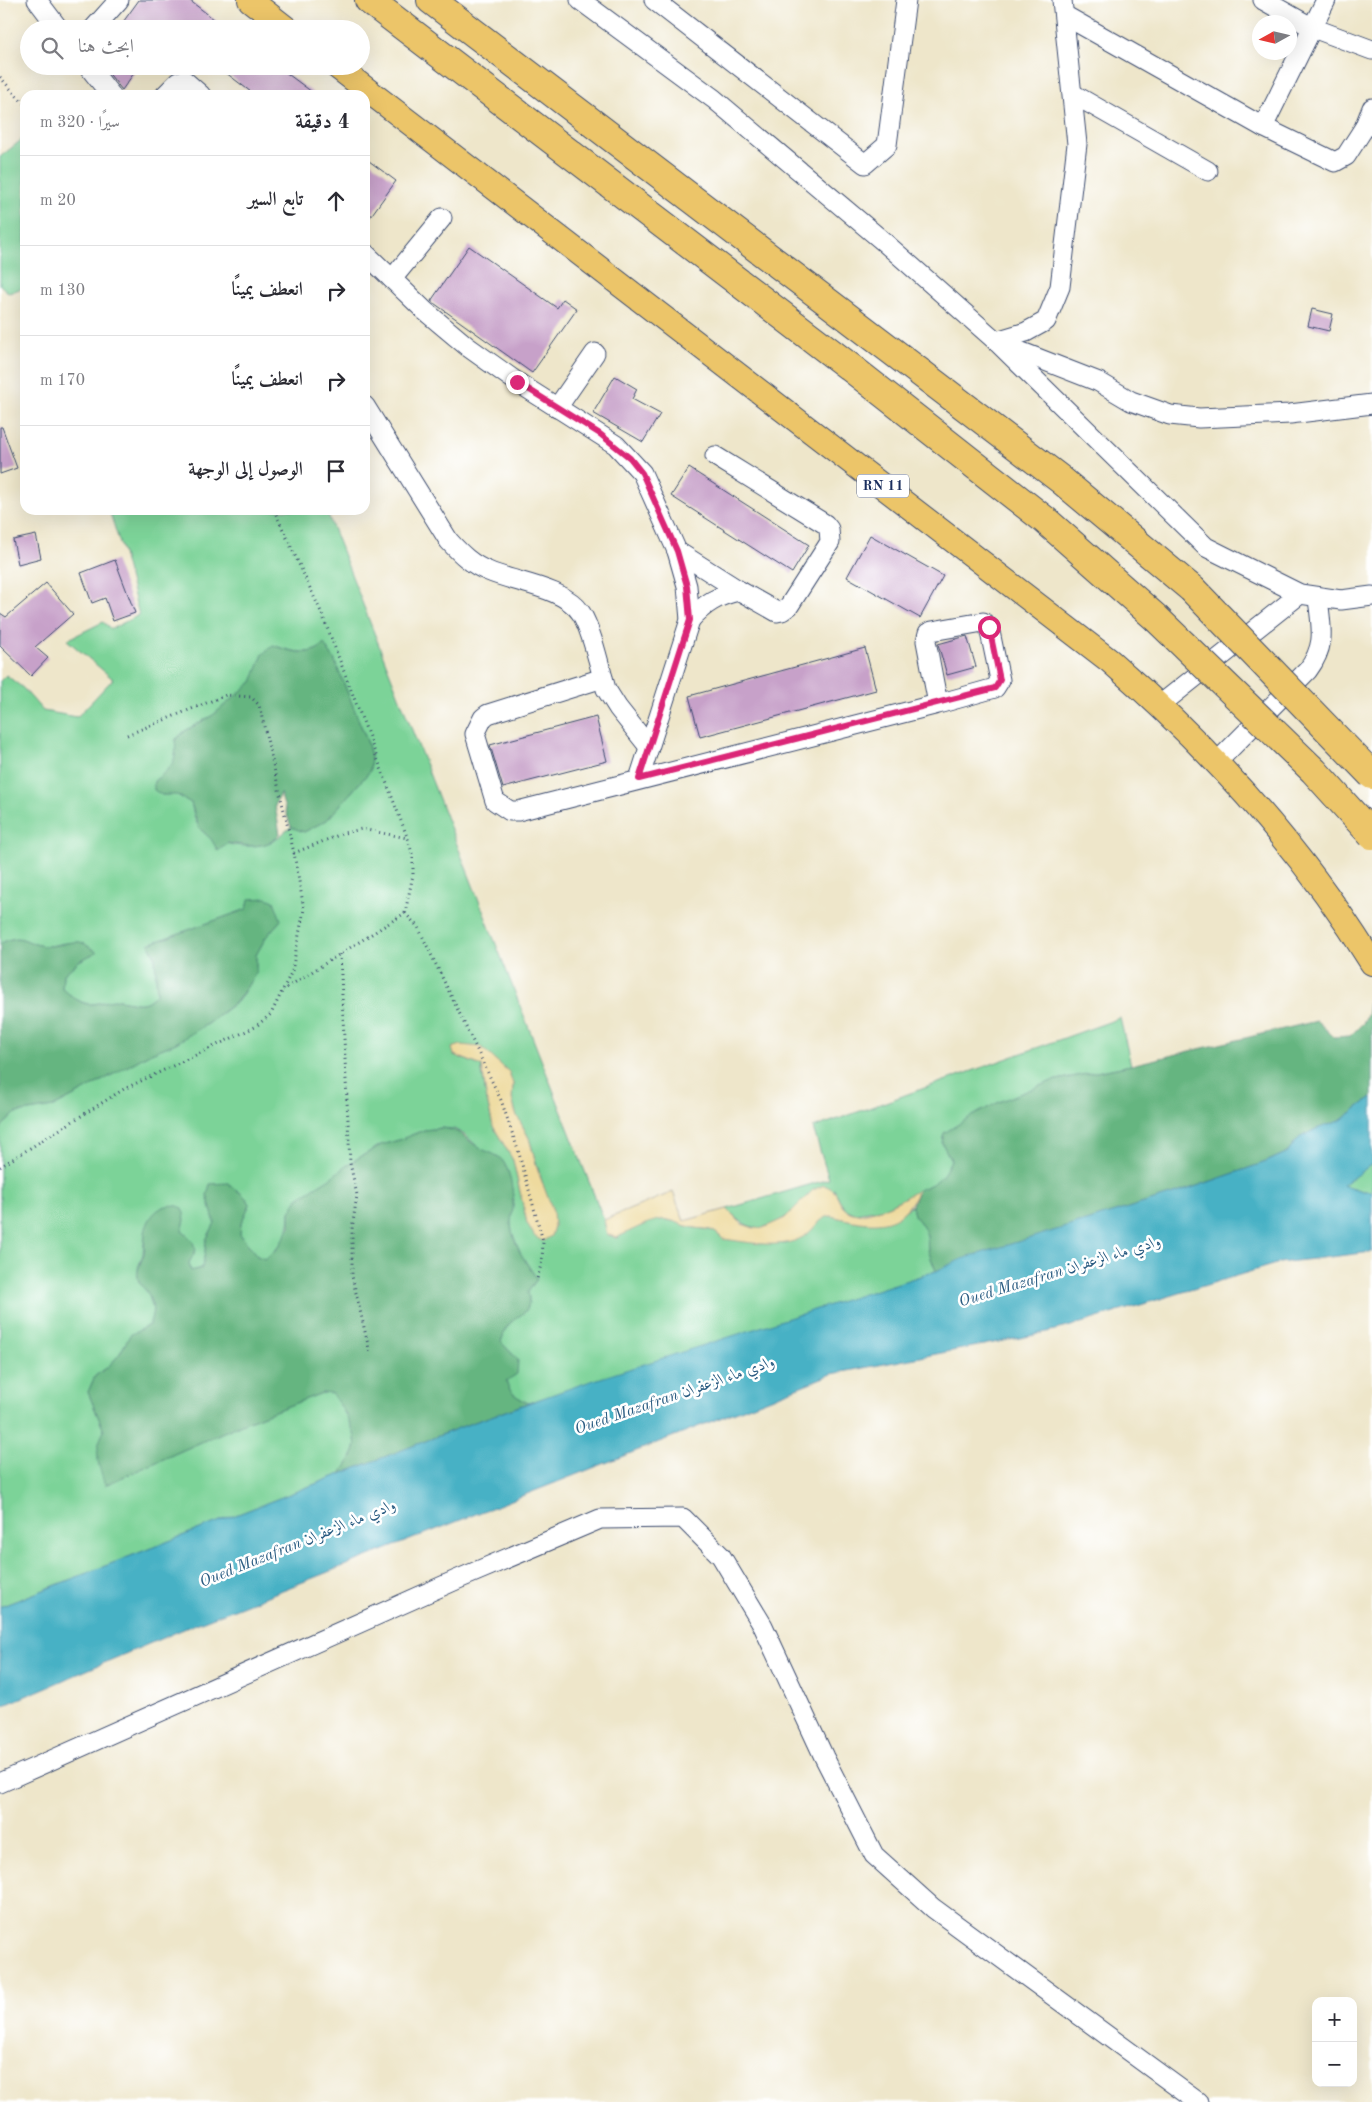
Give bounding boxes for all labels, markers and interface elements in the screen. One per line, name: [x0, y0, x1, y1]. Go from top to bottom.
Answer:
north arrow: [1252, 15, 1297, 60]
search box: [20, 20, 370, 75]
icon: search: [38, 34, 66, 62]
text: ابحث هنا: [78, 38, 134, 57]
text: 4 دقيقة: [295, 112, 350, 133]
text: سيرًا · 320 m: [40, 115, 120, 131]
icon: ahead: [322, 187, 350, 215]
text: تابع السير: [248, 191, 303, 210]
text: 20 m: [40, 193, 76, 209]
icon: right: [322, 277, 350, 305]
text: انعطف يمينًا: [231, 281, 303, 300]
text: 130 m: [40, 283, 85, 299]
icon: right: [322, 367, 350, 395]
text: انعطف يمينًا: [231, 371, 303, 390]
route end: [506, 371, 529, 394]
text: 170 m: [40, 373, 85, 389]
icon: arrive: [322, 457, 350, 485]
text: الوصول إلى الوجهة: [188, 461, 303, 480]
road number: RN 11: [857, 474, 909, 498]
route start: [978, 616, 1001, 639]
water label: Oued Mazafran وادي ماء الزعفران: [957, 1233, 1164, 1313]
water label: Oued Mazafran وادي ماء الزعفران: [573, 1353, 778, 1441]
water label: Oued Mazafran وادي ماء الزعفران: [197, 1496, 400, 1594]
map controls: [1312, 1997, 1357, 2087]
button: +: [1312, 1997, 1357, 2042]
button: −: [1312, 2042, 1357, 2087]

